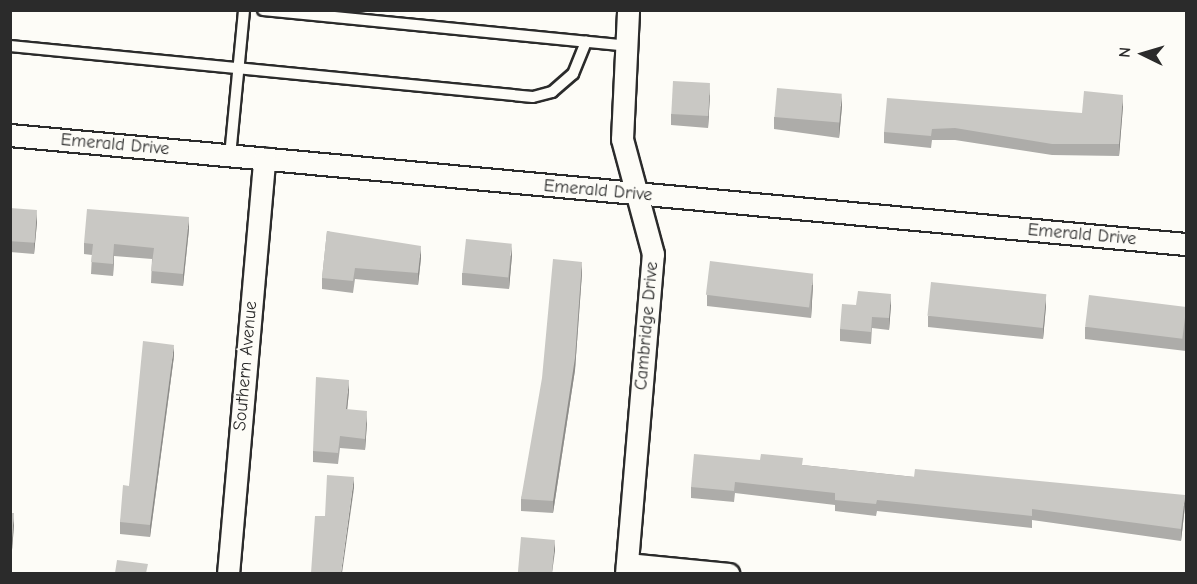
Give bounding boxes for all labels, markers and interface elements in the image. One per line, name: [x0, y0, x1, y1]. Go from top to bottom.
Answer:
north arrow: [1113, 24, 1173, 84]
text: N: [1116, 46, 1134, 58]
street label: Emerald Drive: [60, 129, 170, 161]
street label: Emerald Drive: [543, 175, 653, 207]
street label: Emerald Drive: [1027, 219, 1137, 251]
street label: Cambridge Drive: [631, 261, 663, 391]
street label: Southern Avenue: [230, 300, 262, 432]

